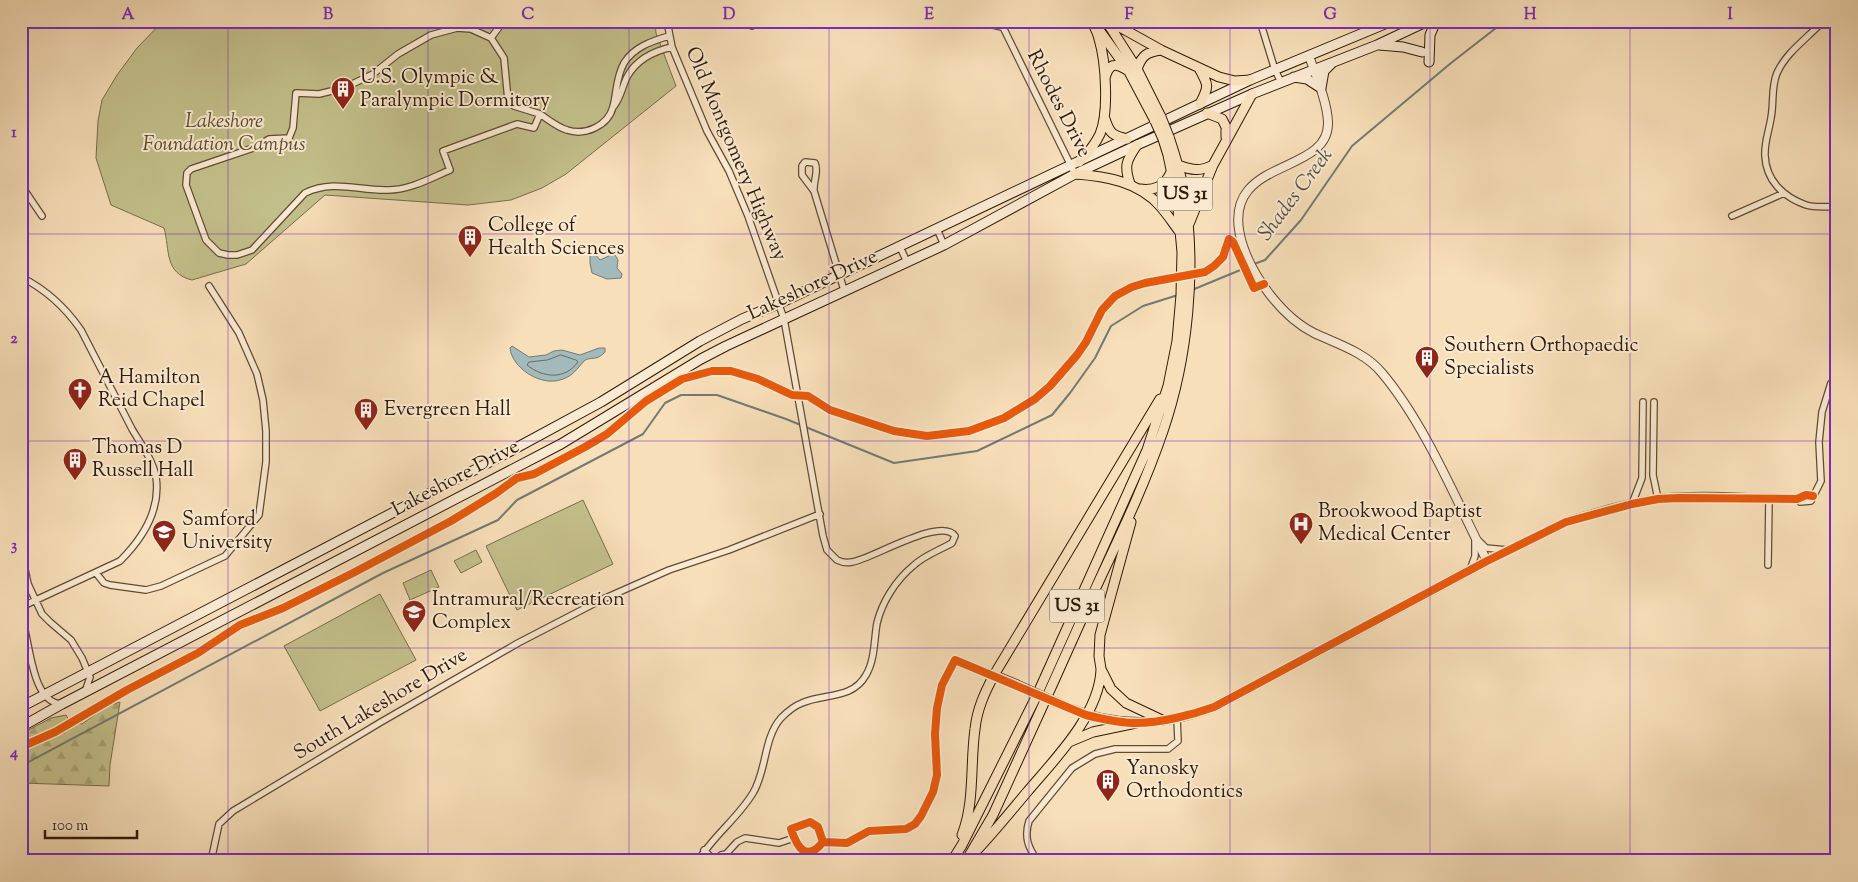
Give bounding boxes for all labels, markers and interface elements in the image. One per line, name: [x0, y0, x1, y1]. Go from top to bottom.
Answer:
text: A: [122, 4, 135, 27]
text: B: [323, 4, 333, 27]
text: C: [522, 4, 535, 27]
text: D: [723, 4, 736, 27]
text: E: [924, 4, 934, 27]
text: F: [1125, 4, 1134, 27]
text: G: [1323, 4, 1337, 27]
text: H: [1524, 4, 1537, 27]
text: I: [1727, 4, 1733, 27]
street label: Old Montgomery Highway: [677, 42, 793, 266]
street label: Rhodes Drive: [1018, 45, 1098, 163]
place label: U.S. Olympic & Paralympic Dormitory: [360, 64, 550, 116]
building icon: U.S. Olympic & Paralympic Dormitory: [330, 76, 356, 110]
park label: Lakeshore Foundation Campus: [142, 108, 306, 160]
text: 1: [11, 122, 17, 145]
water label: Shades Creek: [1251, 142, 1341, 248]
road number: US 31: [1158, 178, 1212, 210]
place label: College of Health Sciences: [488, 212, 624, 264]
building icon: College of Health Sciences: [457, 224, 483, 258]
street label: Lakeshore Drive: [743, 243, 883, 329]
text: 2: [10, 328, 18, 351]
place label: Southern Orthopaedic Specialists: [1444, 332, 1639, 384]
building icon: Southern Orthopaedic Specialists: [1414, 345, 1440, 379]
place label: A Hamilton Reid Chapel: [98, 364, 205, 416]
church icon: A Hamilton Reid Chapel: [67, 377, 93, 411]
place label: Evergreen Hall: [384, 396, 511, 425]
building icon: Evergreen Hall: [353, 397, 379, 431]
street label: Lakeshore Drive: [387, 433, 525, 525]
place label: Thomas D Russell Hall: [92, 434, 194, 486]
building icon: Thomas D Russell Hall: [62, 447, 88, 481]
place label: Brookwood Baptist Medical Center: [1318, 498, 1482, 550]
place label: Samford University: [182, 506, 273, 558]
hospital icon: Brookwood Baptist Medical Center: [1288, 511, 1314, 545]
school or university icon: Samford University: [151, 519, 177, 553]
text: 3: [11, 535, 18, 558]
place label: Intramural/Recreation Complex: [432, 586, 625, 638]
road number: US 31: [1050, 590, 1104, 622]
school or university icon: Intramural/Recreation Complex: [401, 599, 427, 633]
street label: South Lakeshore Drive: [289, 642, 473, 768]
text: 4: [9, 742, 18, 765]
place label: Yanosky Orthodontics: [1126, 755, 1243, 807]
building icon: Yanosky Orthodontics: [1095, 768, 1121, 802]
scale bar: [45, 807, 138, 839]
text: 100 m: [52, 816, 89, 837]

